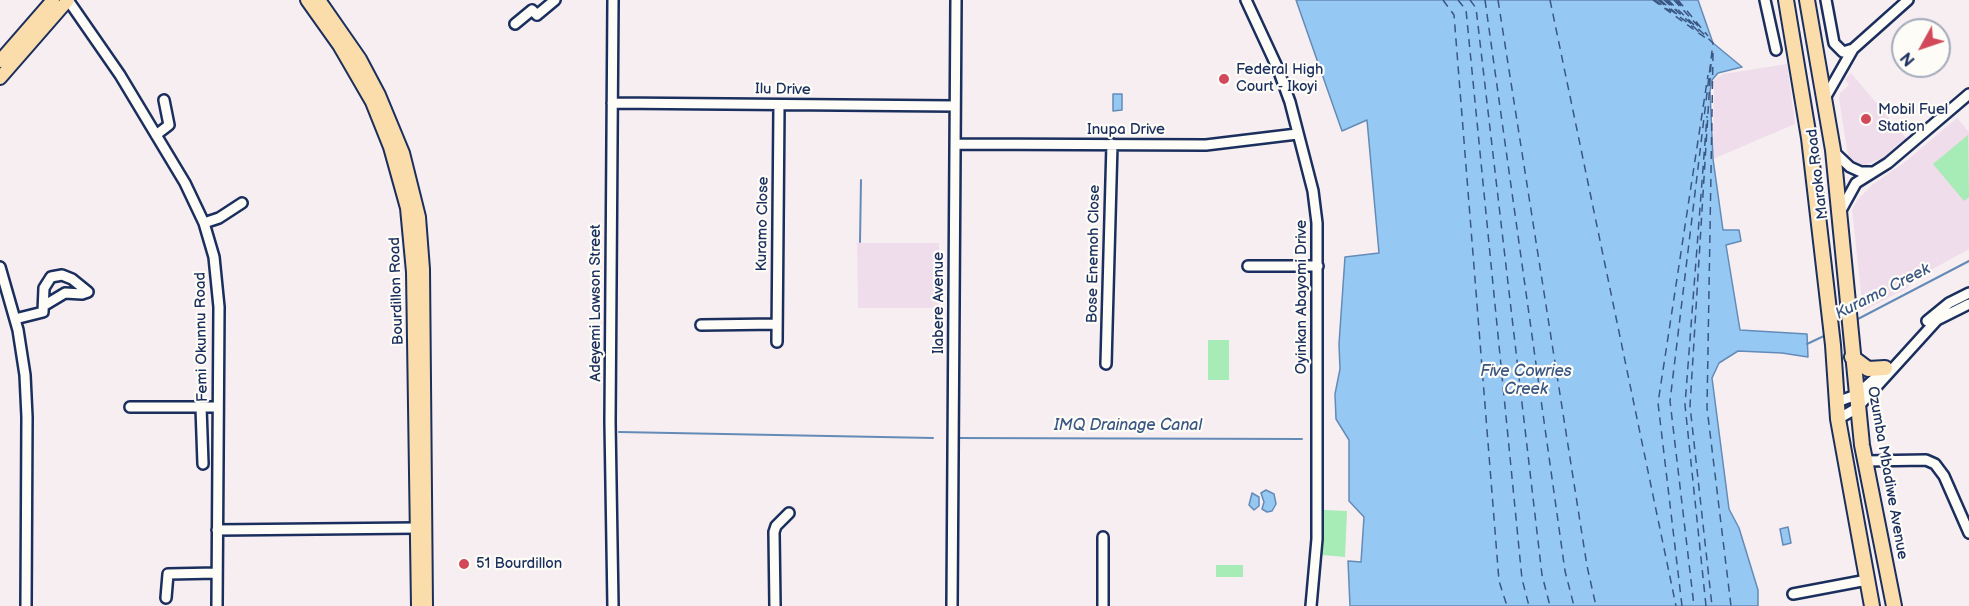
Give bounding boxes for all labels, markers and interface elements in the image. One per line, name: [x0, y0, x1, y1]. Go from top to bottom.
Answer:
north arrow: [1891, 18, 1951, 78]
text: N: [1897, 48, 1920, 69]
place label: Federal High Court - Ikoyi: [1236, 61, 1323, 96]
marker: Federal High Court - Ikoyi: [1217, 72, 1231, 86]
street label: Ilu Drive: [755, 81, 811, 99]
place label: Mobil Fuel Station: [1878, 101, 1948, 136]
marker: Mobil Fuel Station: [1859, 112, 1873, 126]
street label: Inupa Drive: [1087, 121, 1165, 139]
street label: Maroko Road: [1804, 128, 1832, 220]
street label: Kuramo Close: [753, 176, 773, 272]
street label: Bose Enemoh Close: [1084, 185, 1104, 323]
street label: Oyinkan Abayomi Drive: [1293, 220, 1311, 374]
street label: Adeyemi Lawson Street: [587, 224, 605, 382]
street label: Bourdillon Road: [386, 237, 408, 345]
street label: Ilabere Avenue: [930, 252, 948, 354]
water label: Kuramo Creek: [1832, 260, 1934, 324]
street label: Femi Okunnu Road: [192, 272, 212, 402]
water label: Five Cowries Creek: [1480, 362, 1572, 400]
street label: Ozumba Mbadiwe Avenue: [1863, 385, 1911, 561]
water label: IMQ Drainage Canal: [1054, 416, 1202, 436]
place label: 51 Bourdillon: [476, 555, 562, 573]
marker: 51 Bourdillon: [457, 557, 471, 571]

